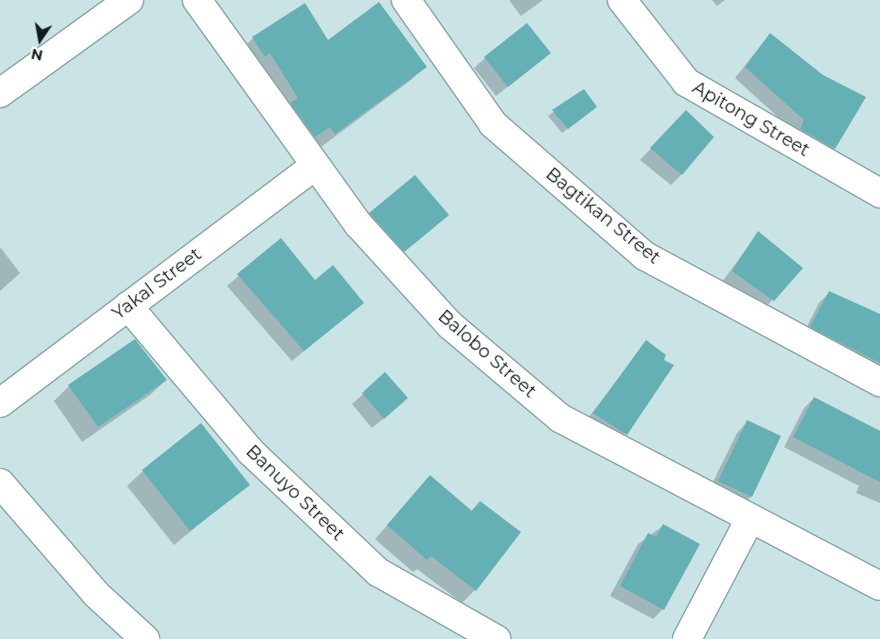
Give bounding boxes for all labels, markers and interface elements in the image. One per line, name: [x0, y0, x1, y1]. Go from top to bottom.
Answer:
north arrow: [15, 15, 65, 65]
text: N: [29, 45, 44, 65]
street label: Apitong Street: [689, 77, 813, 161]
street label: Bagtikan Street: [541, 163, 665, 269]
street label: Yakal Street: [108, 243, 206, 325]
street label: Balobo Street: [434, 306, 540, 402]
street label: Banuyo Street: [241, 441, 349, 545]

